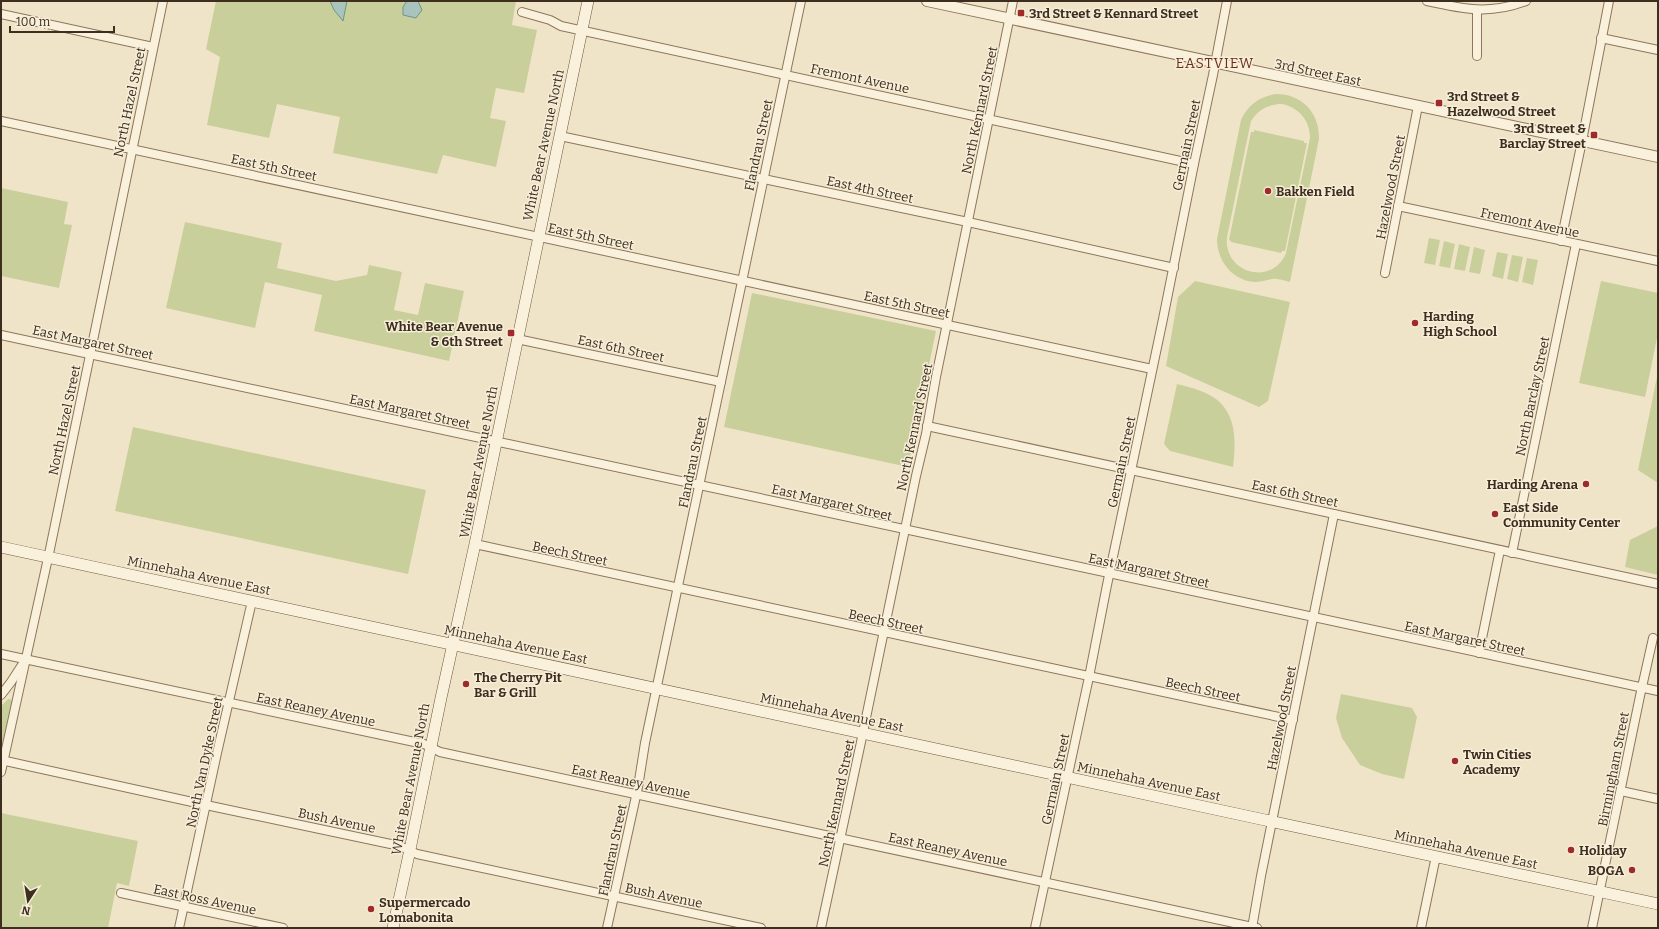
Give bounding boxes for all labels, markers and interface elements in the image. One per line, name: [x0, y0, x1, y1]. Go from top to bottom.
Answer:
place label: 3rd Street & Kennard Street: [1029, 6, 1198, 21]
scale bar: [10, 8, 114, 34]
marker: 3rd Street & Kennard Street: [1016, 8, 1026, 18]
text: 100 m: [16, 15, 51, 29]
street label: North Hazel Street: [110, 45, 149, 159]
street label: North Kennard Street: [959, 45, 1000, 175]
district label: EASTVIEW: [1176, 55, 1254, 72]
street label: 3rd Street East: [1273, 56, 1363, 89]
street label: Fremont Avenue: [809, 61, 911, 96]
street label: White Bear Avenue North: [520, 68, 567, 222]
place label: 3rd Street & Hazelwood Street: [1447, 89, 1556, 119]
street label: Flandrau Street: [741, 98, 776, 192]
street label: Germain Street: [1169, 98, 1204, 192]
marker: 3rd Street & Hazelwood Street: [1434, 98, 1444, 108]
place label: 3rd Street & Barclay Street: [1499, 121, 1586, 151]
marker: 3rd Street & Barclay Street: [1589, 130, 1599, 140]
street label: Hazelwood Street: [1373, 133, 1408, 241]
street label: East 5th Street: [230, 151, 318, 184]
street label: East 4th Street: [825, 173, 915, 206]
place label: Bakken Field: [1276, 184, 1355, 199]
marker: Bakken Field: [1263, 186, 1273, 196]
street label: Fremont Avenue: [1479, 205, 1581, 240]
street label: East 5th Street: [547, 220, 635, 253]
street label: East 5th Street: [863, 288, 951, 321]
place label: Harding High School: [1423, 309, 1497, 339]
marker: Harding High School: [1410, 318, 1420, 328]
place label: White Bear Avenue & 6th Street: [385, 319, 503, 349]
street label: East Margaret Street: [31, 322, 155, 363]
marker: White Bear Avenue & 6th Street: [506, 328, 516, 338]
street label: East 6th Street: [576, 332, 666, 365]
street label: North Barclay Street: [1512, 335, 1553, 457]
street label: North Kennard Street: [894, 362, 935, 492]
street label: North Hazel Street: [45, 363, 84, 477]
street label: White Bear Avenue North: [456, 385, 501, 539]
street label: East Margaret Street: [348, 391, 472, 432]
street label: Flandrau Street: [675, 415, 710, 509]
street label: Germain Street: [1104, 415, 1139, 509]
street label: East 6th Street: [1250, 477, 1340, 510]
place label: Harding Arena: [1487, 477, 1579, 492]
marker: Harding Arena: [1581, 479, 1591, 489]
street label: East Margaret Street: [770, 481, 894, 524]
place label: East Side Community Center: [1503, 500, 1620, 530]
marker: East Side Community Center: [1490, 509, 1500, 519]
street label: Beech Street: [531, 538, 609, 569]
street label: East Margaret Street: [1087, 550, 1211, 591]
street label: Minnehaha Avenue East: [126, 553, 272, 598]
street label: Beech Street: [847, 606, 925, 637]
street label: East Margaret Street: [1403, 618, 1527, 659]
street label: Minnehaha Avenue East: [443, 622, 589, 667]
street label: Hazelwood Street: [1264, 664, 1299, 772]
place label: The Cherry Pit Bar & Grill: [474, 670, 562, 700]
street label: Beech Street: [1164, 674, 1242, 705]
marker: The Cherry Pit Bar & Grill: [461, 679, 471, 689]
street label: East Reaney Avenue: [255, 690, 377, 729]
street label: Minnehaha Avenue East: [759, 690, 905, 735]
street label: North Van Dyke Street: [183, 695, 226, 829]
street label: White Bear Avenue North: [388, 702, 433, 856]
street label: Birmingham Street: [1595, 710, 1632, 827]
street label: Germain Street: [1038, 732, 1073, 826]
street label: North Kennard Street: [816, 738, 857, 868]
place label: Twin Cities Academy: [1463, 747, 1531, 777]
marker: Twin Cities Academy: [1450, 756, 1460, 766]
street label: Minnehaha Avenue East: [1076, 759, 1222, 804]
street label: East Reaney Avenue: [570, 762, 692, 801]
street label: Flandrau Street: [595, 803, 630, 897]
street label: Bush Avenue: [297, 805, 377, 836]
street label: Minnehaha Avenue East: [1393, 827, 1539, 872]
street label: East Reaney Avenue: [887, 830, 1009, 869]
place label: Holiday: [1579, 843, 1627, 858]
marker: Holiday: [1566, 845, 1576, 855]
place label: BOGA: [1588, 863, 1625, 878]
marker: BOGA: [1627, 865, 1637, 875]
street label: Bush Avenue: [624, 880, 704, 911]
north arrow: [8, 881, 48, 921]
street label: East Ross Avenue: [152, 881, 258, 918]
place label: Supermercado Lomabonita: [379, 895, 471, 925]
text: N: [20, 903, 32, 918]
marker: Supermercado Lomabonita: [366, 904, 376, 914]

